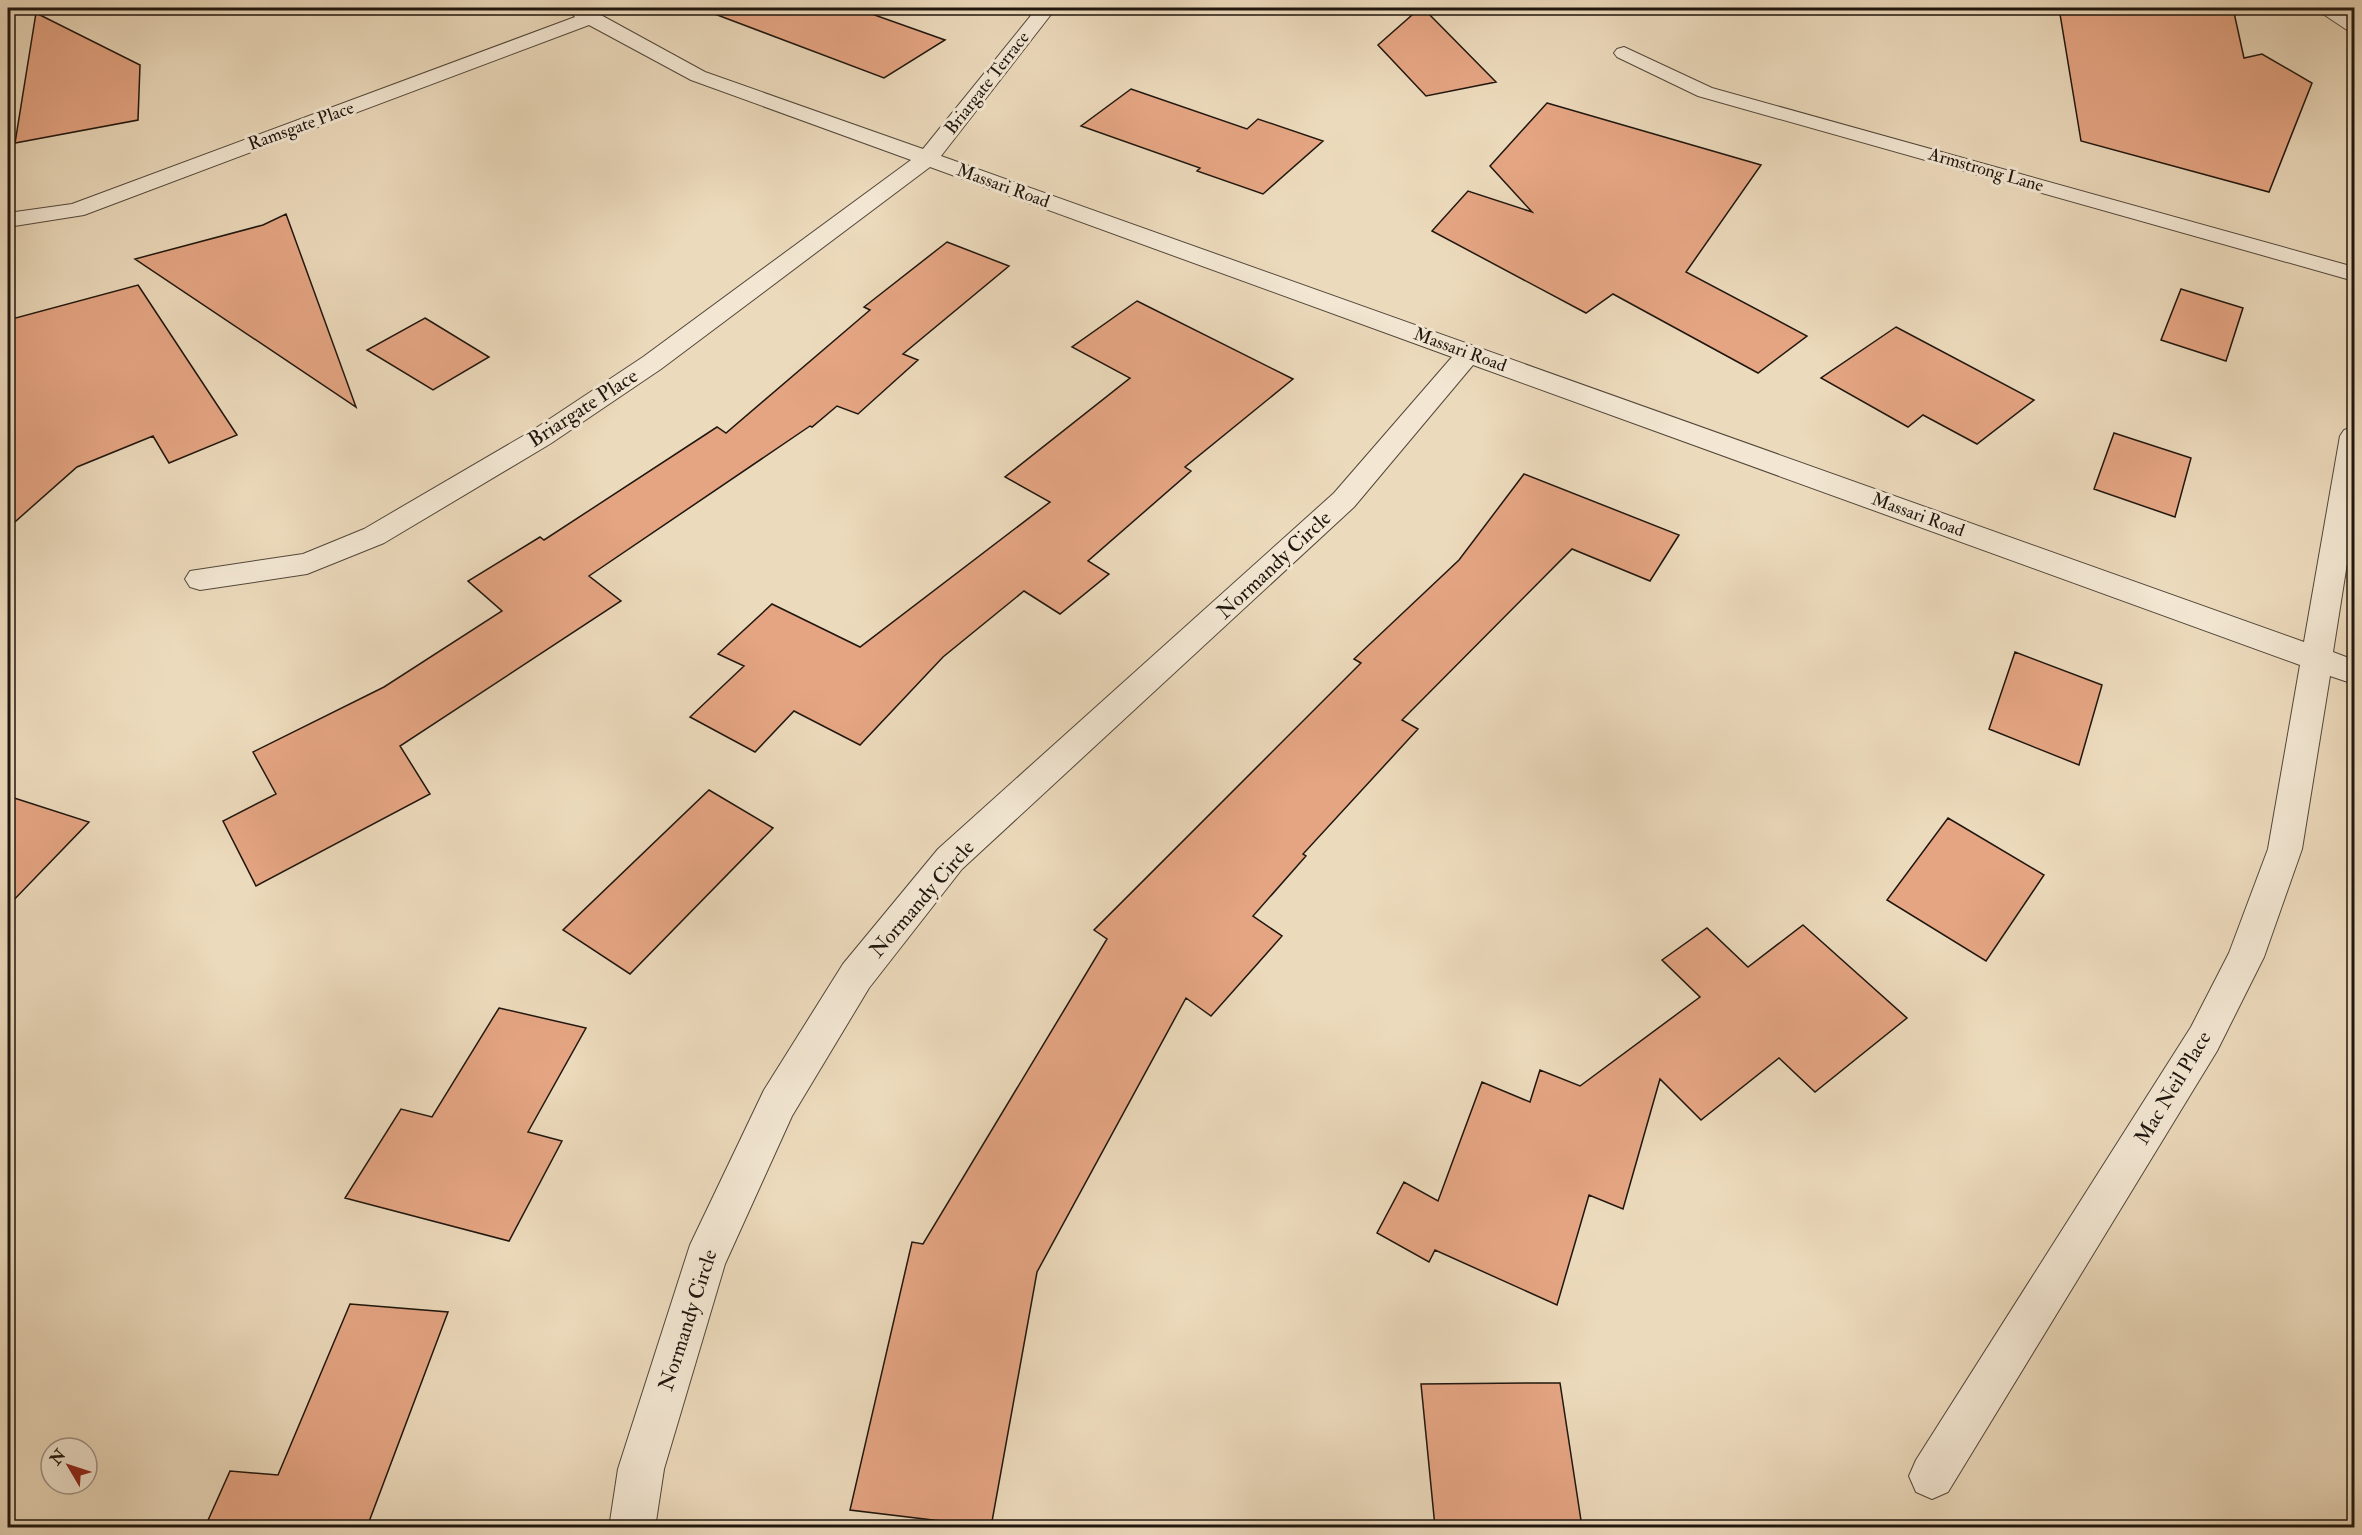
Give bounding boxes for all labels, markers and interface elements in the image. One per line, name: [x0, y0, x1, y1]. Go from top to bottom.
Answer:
street label: Briargate Terrace: [940, 26, 1035, 139]
street label: Ramsgate Place: [245, 96, 358, 156]
street label: Armstrong Lane: [1925, 142, 2047, 198]
street label: Massari Road: [953, 159, 1053, 214]
street label: Massari Road: [1410, 323, 1510, 378]
street label: Briargate Place: [523, 362, 643, 454]
street label: Massari Road: [1868, 488, 1968, 543]
street label: Normandy Circle: [1211, 505, 1337, 625]
street label: Normandy Circle: [864, 834, 981, 963]
street label: Mac Neil Place: [2129, 1026, 2218, 1150]
street label: Normandy Circle: [652, 1246, 724, 1394]
north arrow: [39, 1436, 99, 1496]
text: N: [45, 1445, 71, 1470]

